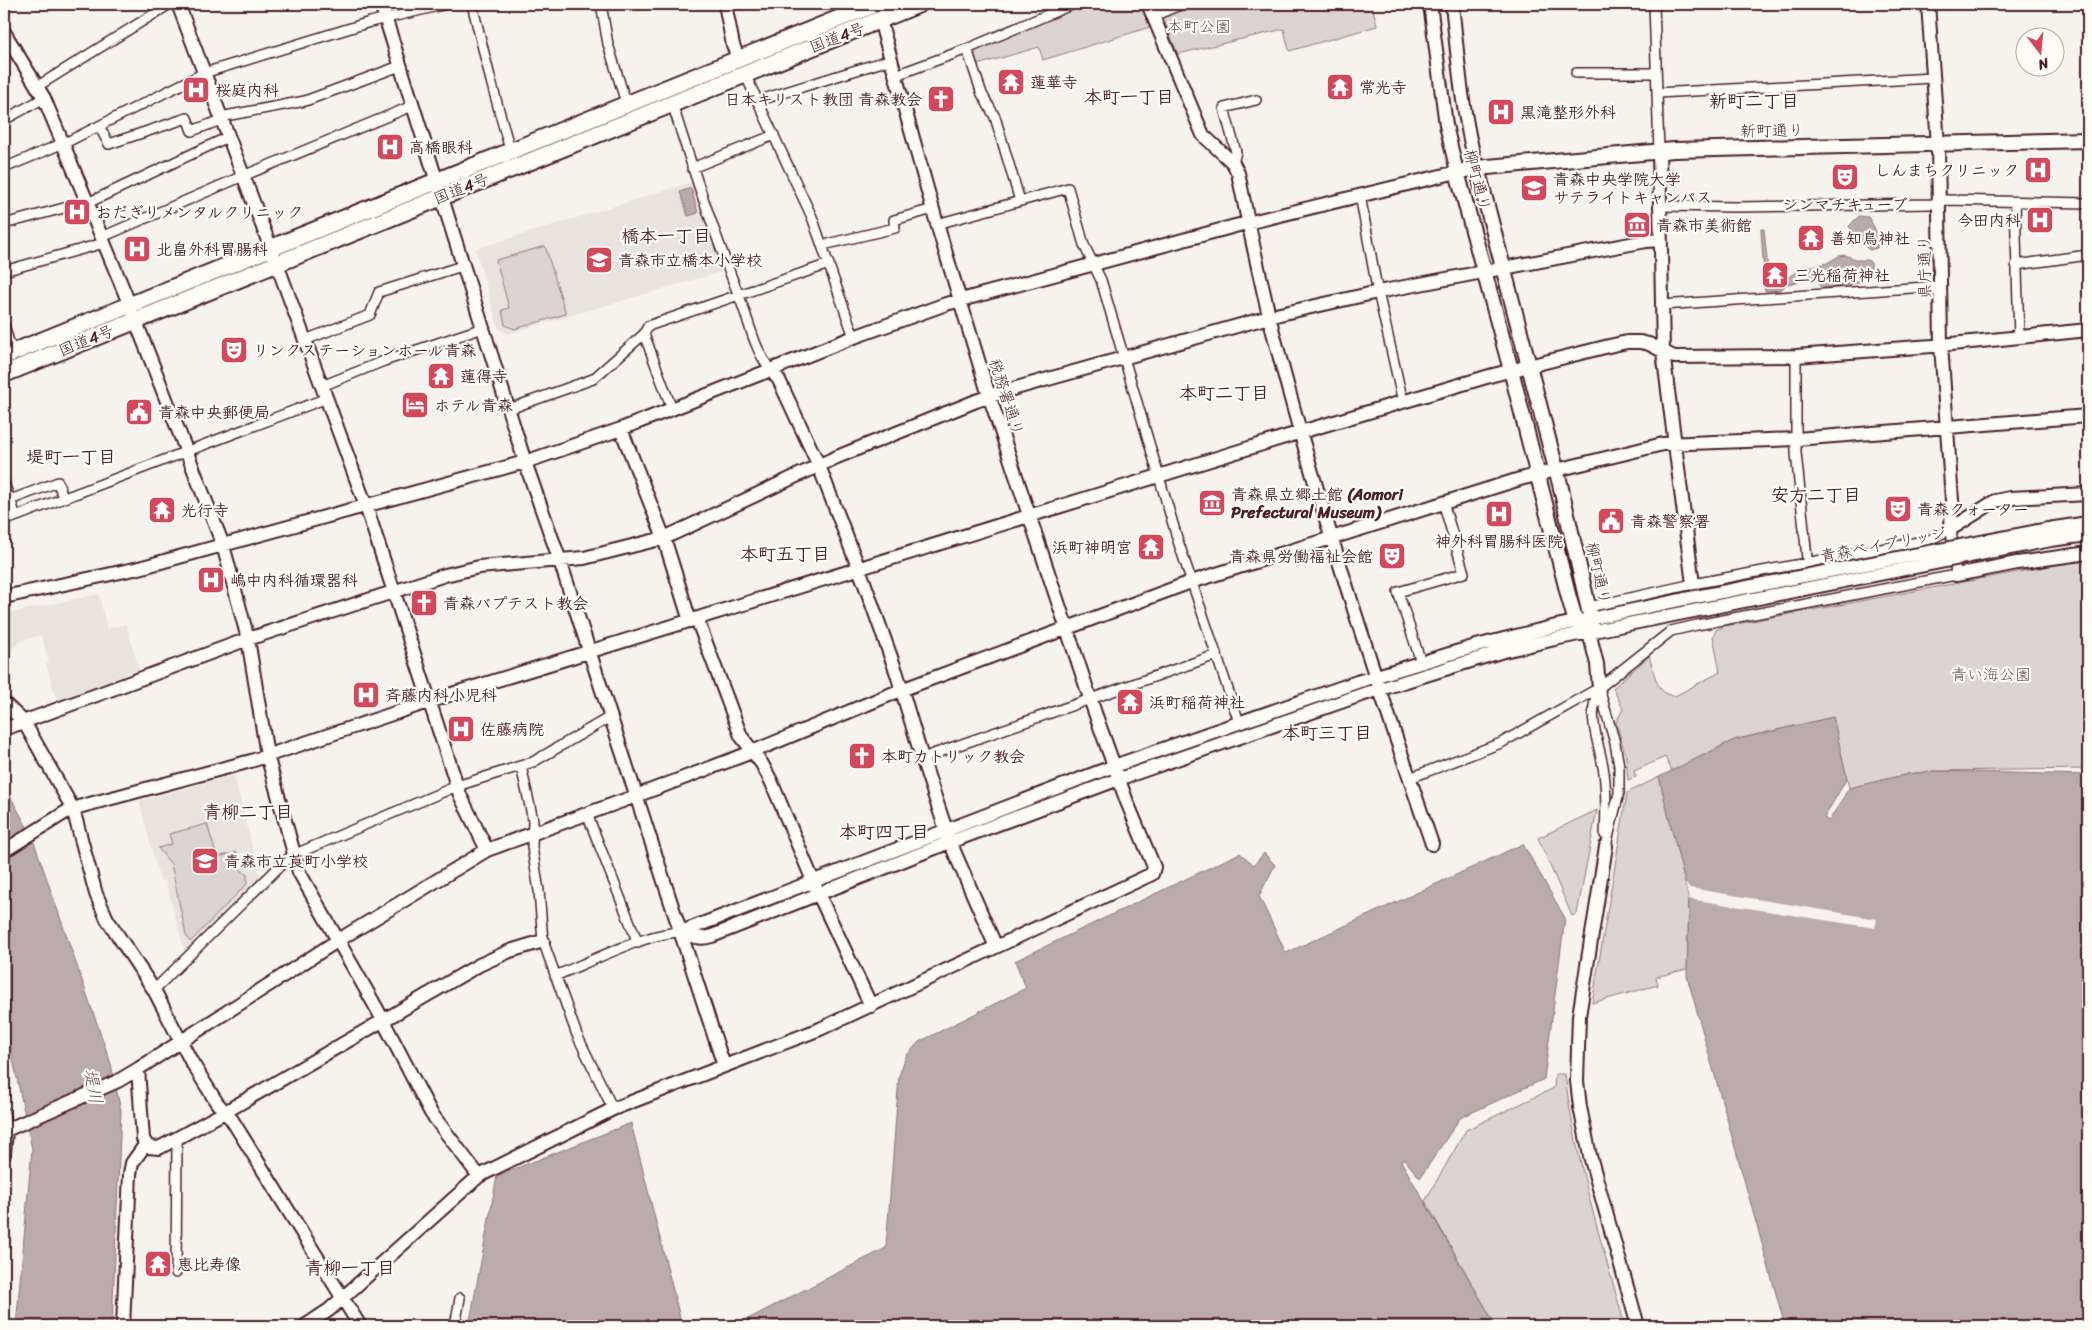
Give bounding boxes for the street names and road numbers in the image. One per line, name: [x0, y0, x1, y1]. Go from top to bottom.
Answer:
street label: 国道4号: [805, 14, 869, 61]
street label: 新町通り: [1740, 115, 1804, 146]
street label: 柳町通り: [1455, 145, 1500, 215]
street label: 国道4号: [429, 164, 494, 213]
street label: 県庁通り: [1909, 235, 1940, 299]
street label: 国道4号: [54, 316, 119, 365]
street label: 税務署通り: [980, 355, 1033, 440]
street label: 青森ベイブリッジ: [1817, 518, 1949, 571]
street label: 柳町通り: [1577, 539, 1620, 608]

